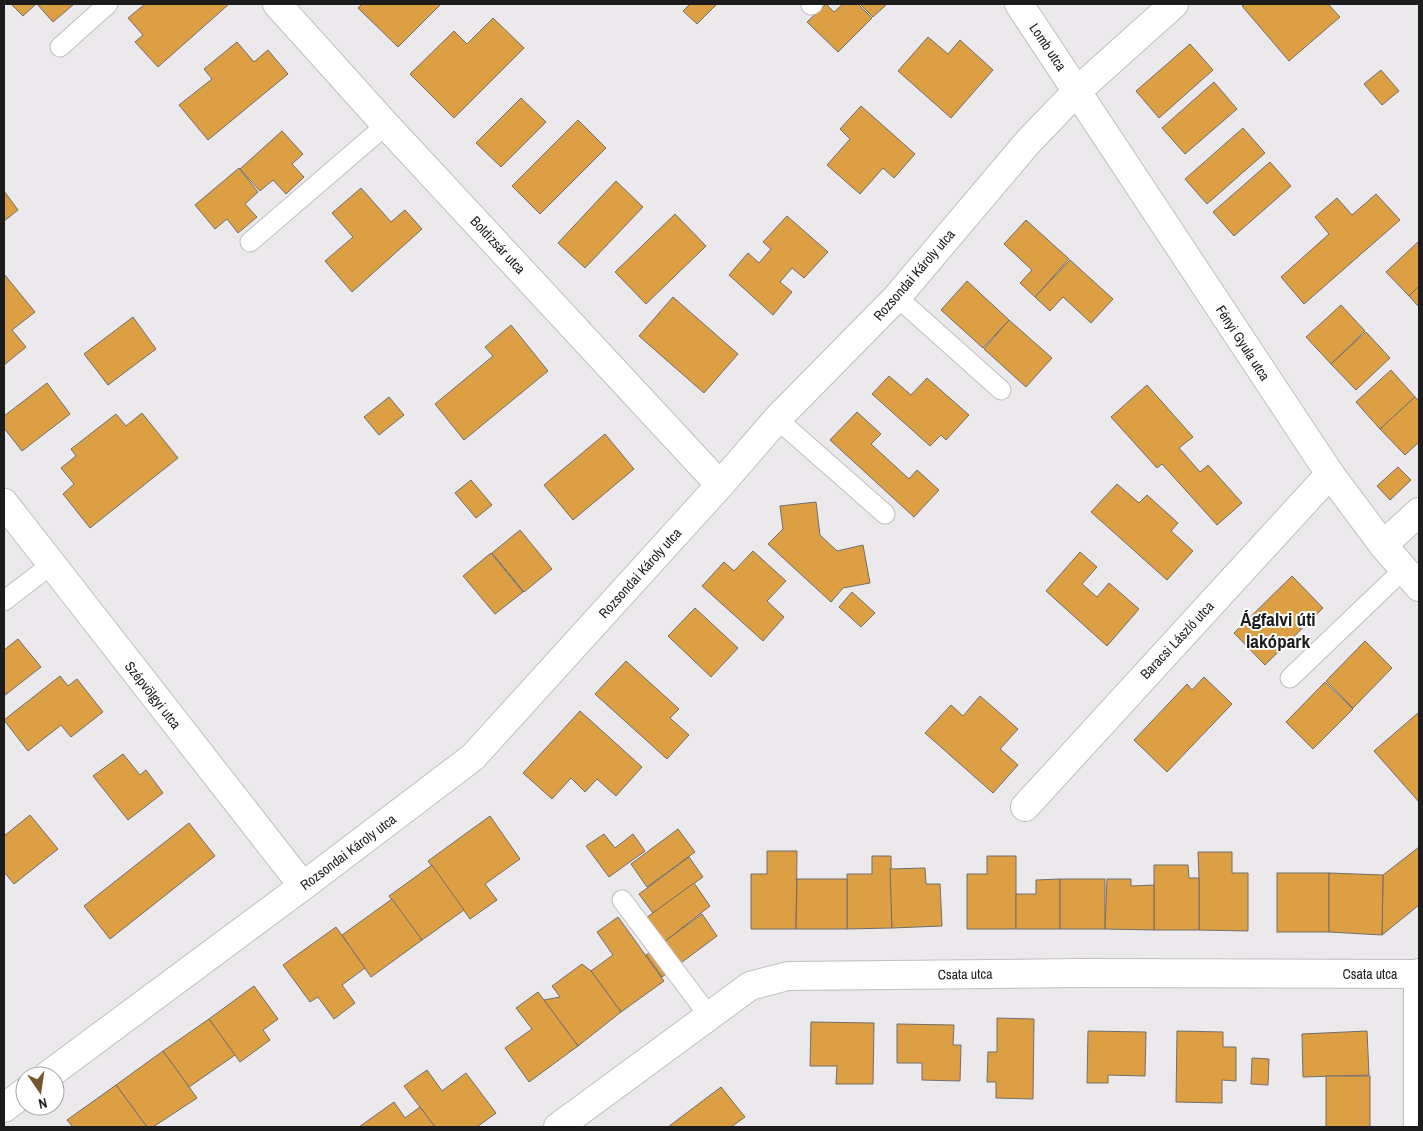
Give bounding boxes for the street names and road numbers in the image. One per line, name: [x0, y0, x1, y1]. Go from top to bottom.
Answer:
street label: Lomb utca: [1026, 20, 1071, 75]
street label: Boldizsár utca: [467, 212, 530, 278]
street label: Rozsondai Károly utca: [869, 225, 959, 324]
street label: Fényi Gyula utca: [1212, 302, 1274, 385]
street label: Rozsondai Károly utca: [595, 524, 686, 622]
street label: Baracsi László utca: [1136, 597, 1218, 683]
street label: Szépvölgyi utca: [121, 658, 185, 733]
street label: Rozsondai Károly utca: [296, 810, 400, 894]
street label: Csata utca: [937, 965, 993, 983]
street label: Csata utca: [1343, 965, 1398, 983]

